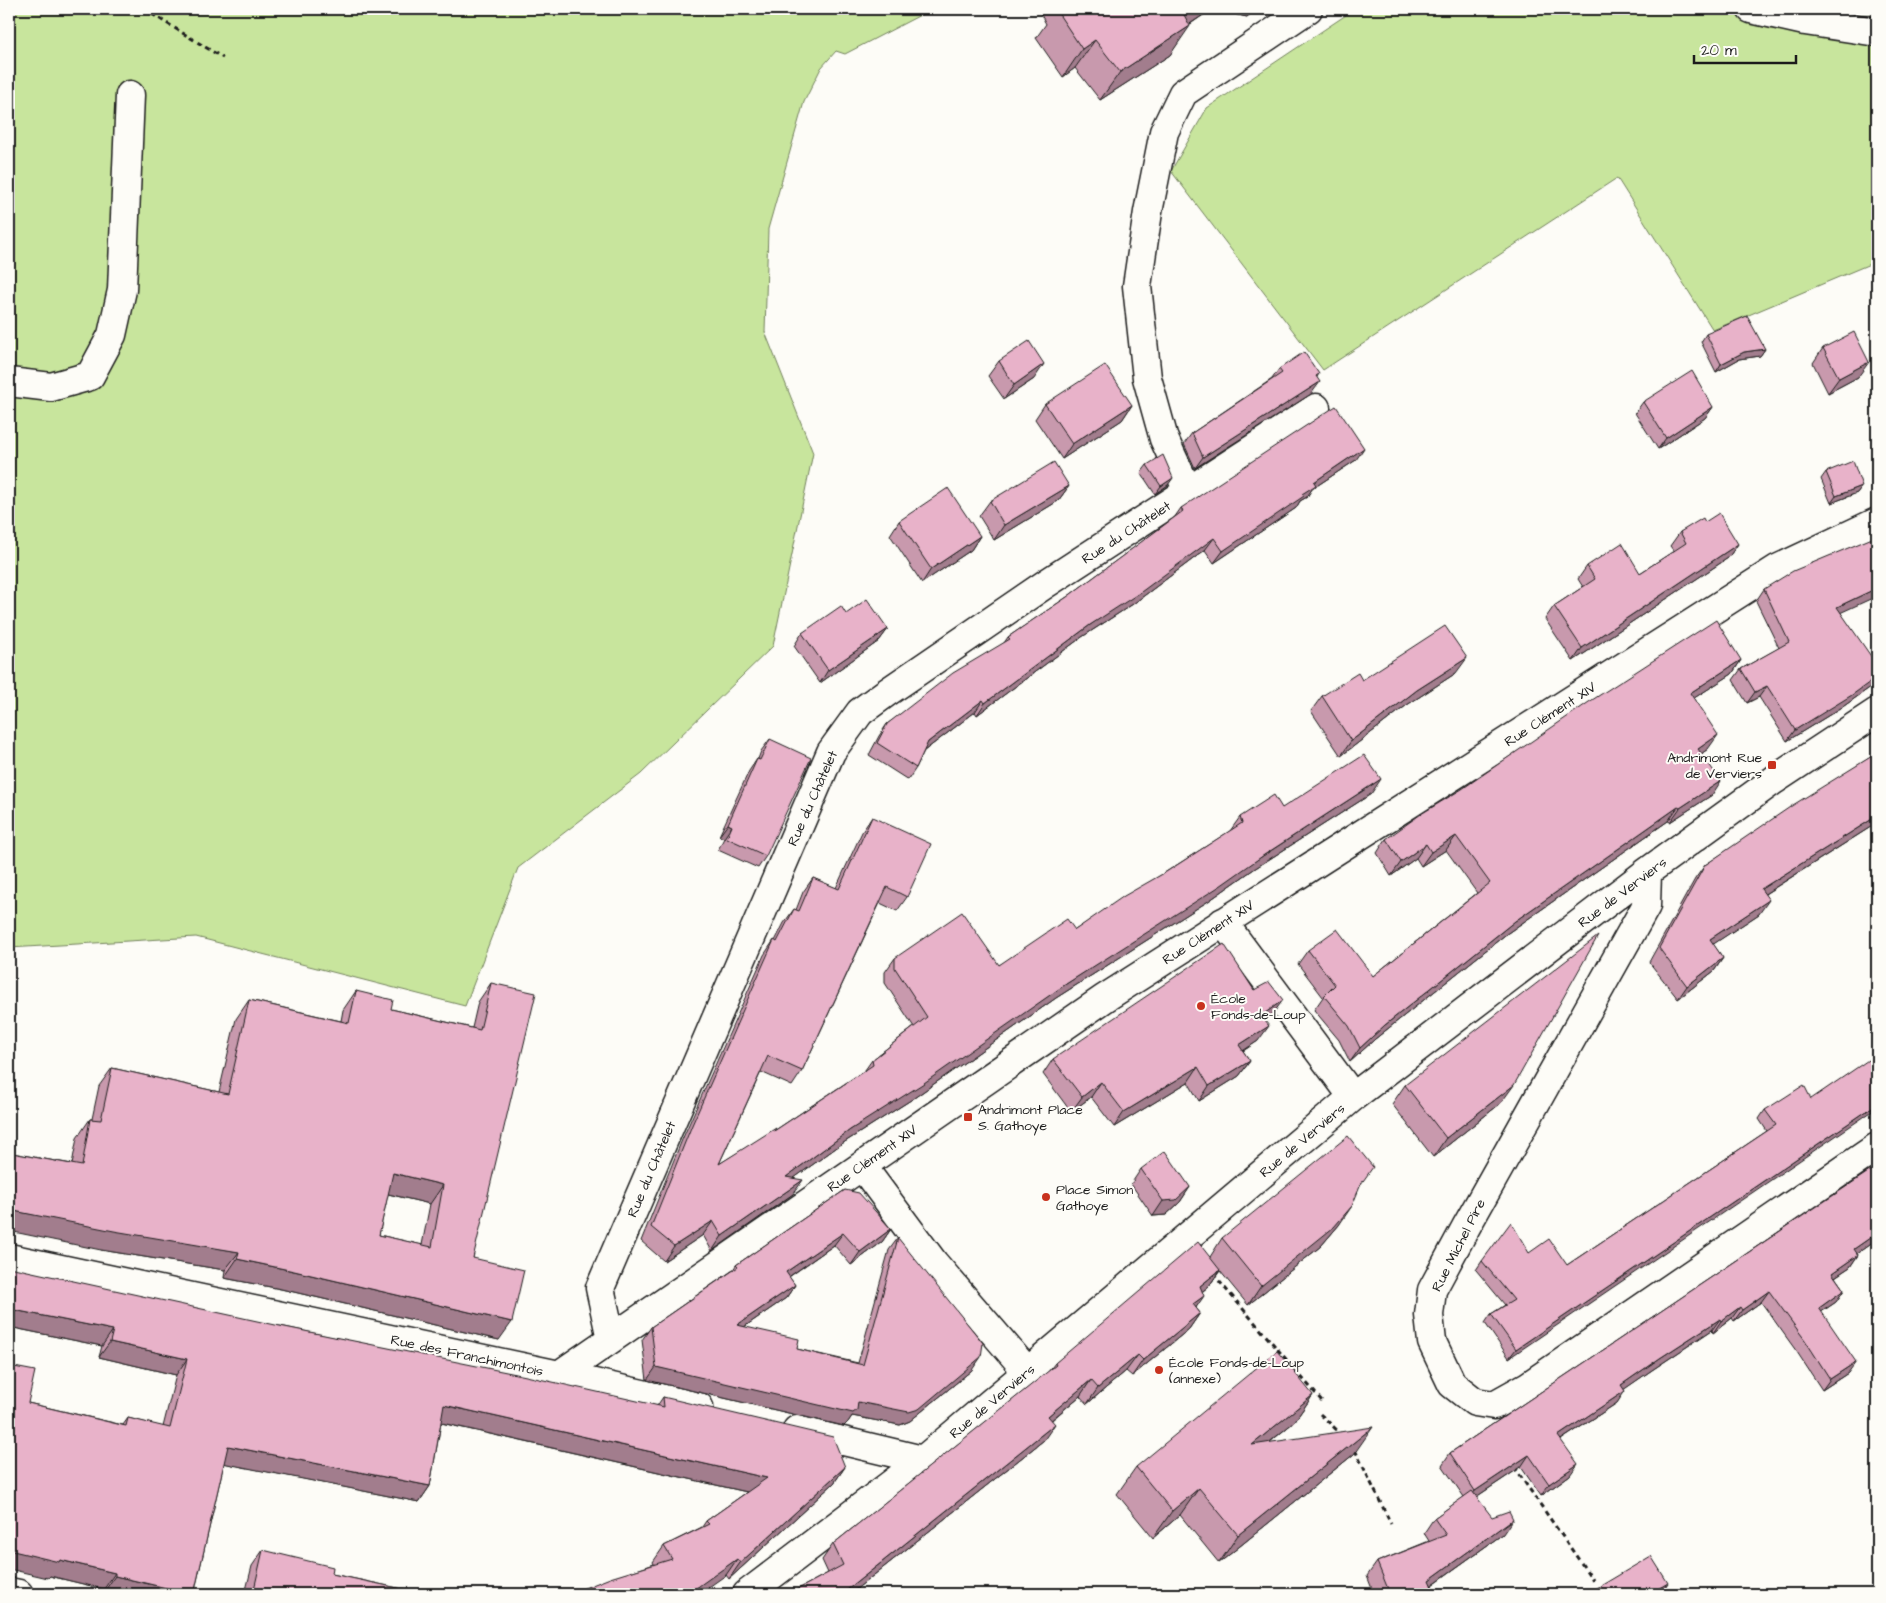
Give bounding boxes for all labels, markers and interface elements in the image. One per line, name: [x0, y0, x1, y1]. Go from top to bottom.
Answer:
scale bar: [1694, 32, 1796, 64]
text: 20 m: [1701, 40, 1737, 61]
street label: Rue du Châtelet: [1078, 496, 1175, 569]
street label: Rue Clément XIV: [1501, 677, 1601, 752]
street label: Rue du Châtelet: [783, 747, 843, 849]
place label: Andrimont Rue de Verviers: [1667, 748, 1762, 784]
marker: Andrimont Rue de Verviers: [1766, 759, 1778, 771]
street label: Rue de Verviers: [1574, 853, 1671, 933]
street label: Rue Clément XIV: [1159, 895, 1259, 970]
place label: École Fonds-de-Loup: [1211, 989, 1306, 1025]
marker: École Fonds-de-Loup: [1195, 1000, 1207, 1012]
street label: Rue de Verviers: [1255, 1099, 1350, 1183]
place label: Andrimont Place S. Gathoye: [978, 1100, 1083, 1136]
marker: Andrimont Place S. Gathoye: [962, 1111, 974, 1123]
street label: Rue du Châtelet: [623, 1118, 681, 1221]
street label: Rue Clément XIV: [823, 1120, 922, 1197]
place label: Place Simon Gathoye: [1056, 1180, 1133, 1216]
marker: Place Simon Gathoye: [1040, 1191, 1052, 1203]
street label: Rue Michel Pire: [1427, 1195, 1491, 1295]
street label: Rue des Franchimontois: [389, 1330, 545, 1382]
place label: École Fonds-de-Loup (annexe): [1169, 1353, 1304, 1389]
street label: Rue de Verviers: [945, 1360, 1040, 1444]
marker: École Fonds-de-Loup (annexe): [1153, 1364, 1165, 1376]

